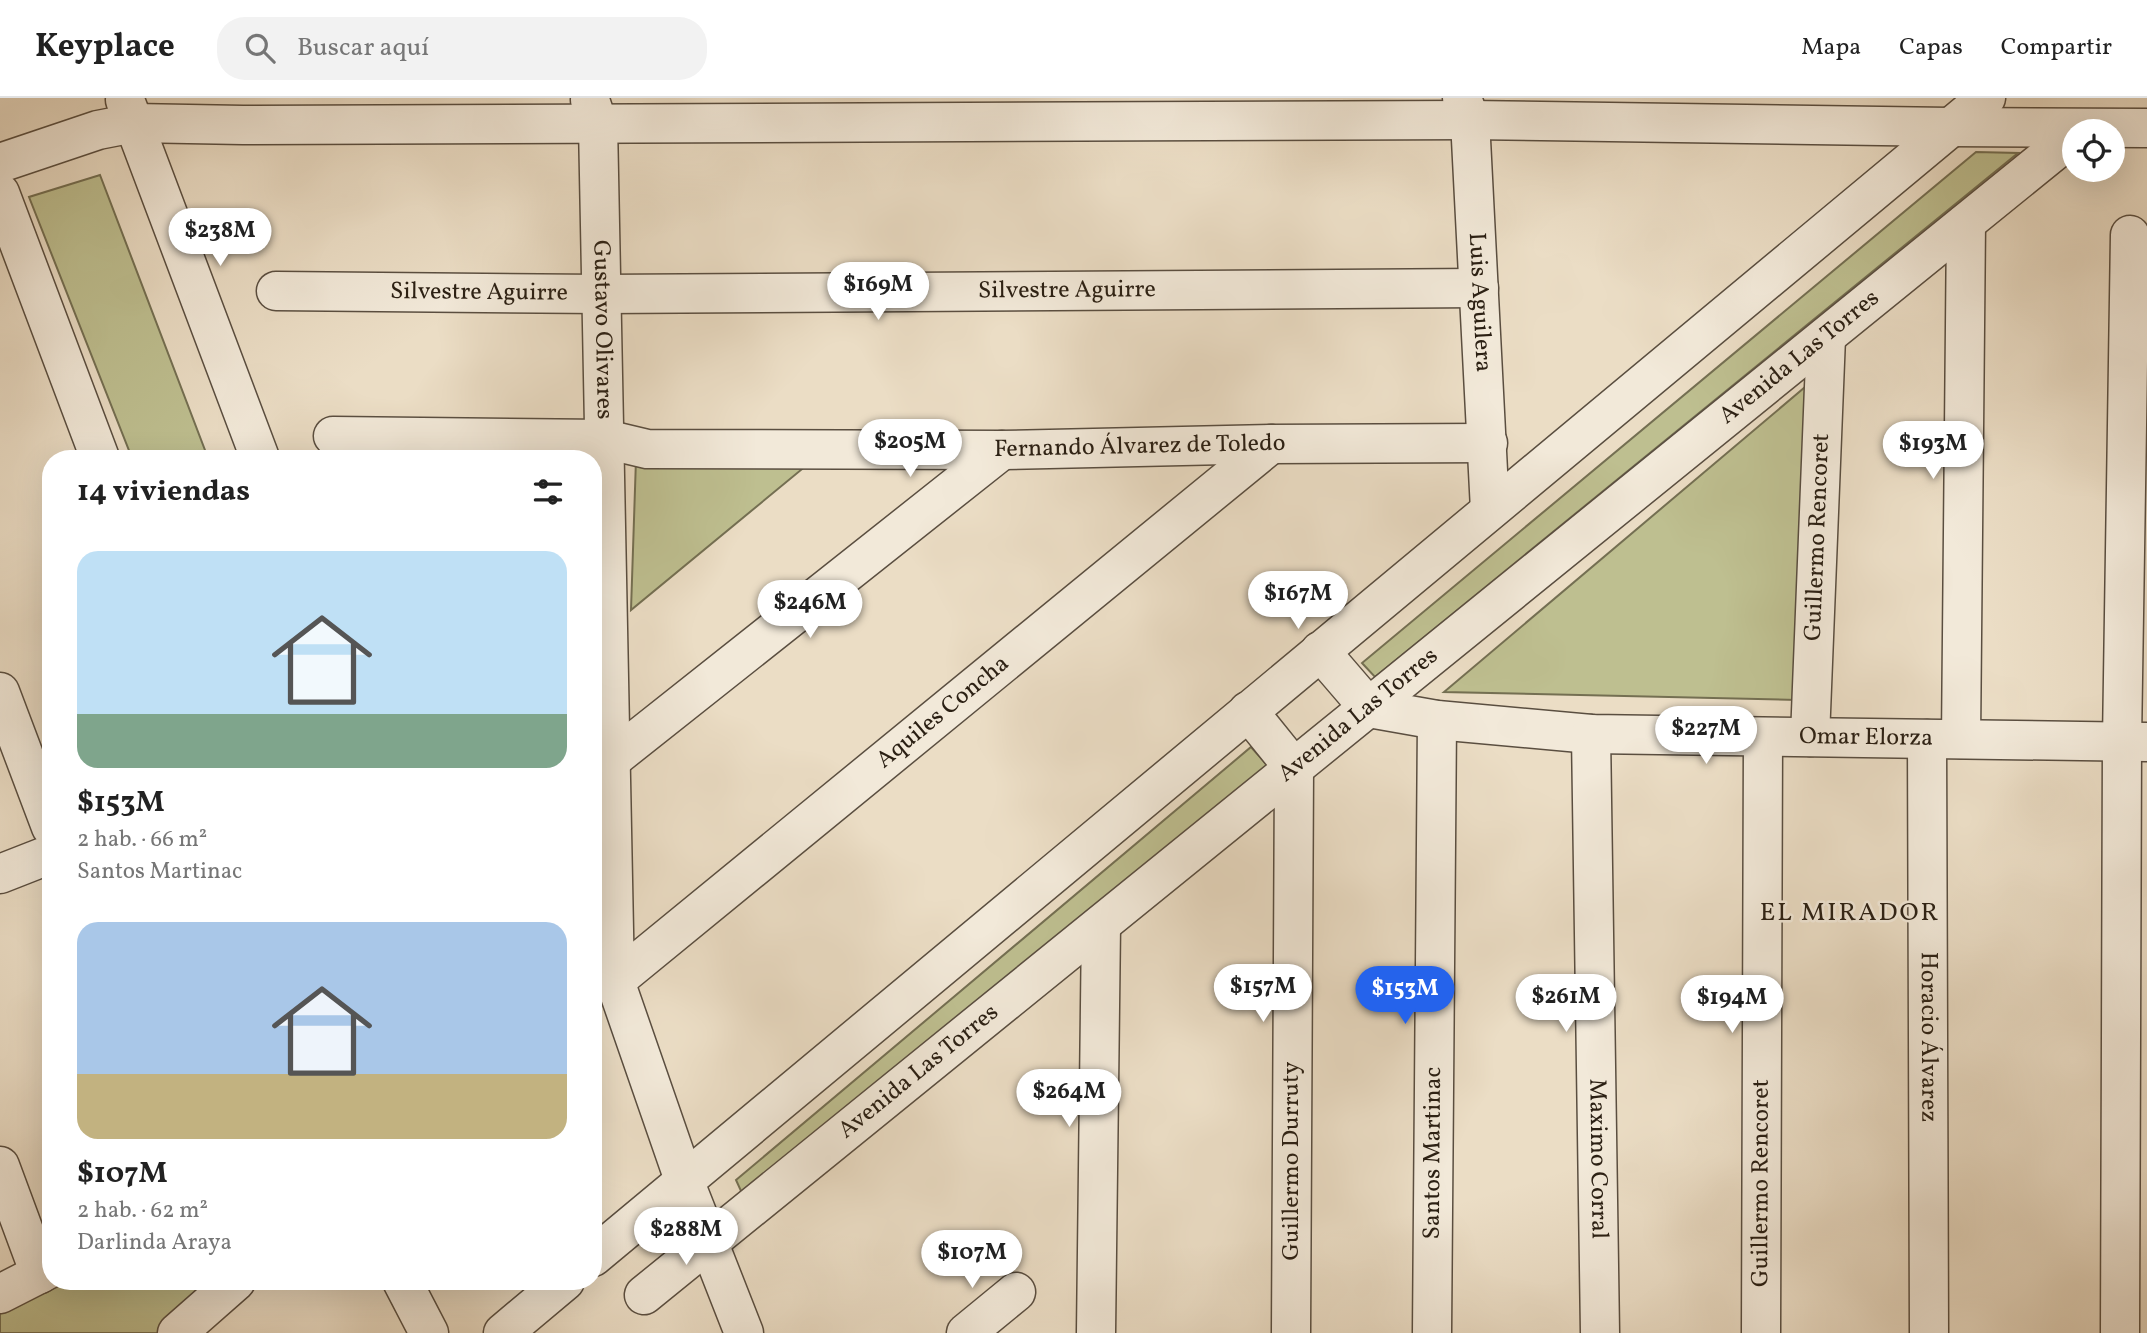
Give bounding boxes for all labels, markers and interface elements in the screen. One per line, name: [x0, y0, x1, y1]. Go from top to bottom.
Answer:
search box: [217, 17, 707, 80]
text: Keyplace: [35, 25, 175, 71]
icon: search: [241, 29, 279, 67]
text: Buscar aquí: [297, 30, 429, 66]
text: Mapa: [1801, 31, 1861, 65]
text: Capas: [1899, 31, 1963, 65]
text: Compartir: [2001, 31, 2112, 65]
map controls: [2062, 119, 2125, 182]
button: locate: [2062, 119, 2125, 182]
pin: $238M: [171, 208, 269, 268]
text: $238M: [185, 215, 255, 247]
street label: Luis Aguilera: [1459, 232, 1500, 373]
street label: Gustavo Olivares: [583, 240, 621, 420]
pin: $169M: [829, 262, 927, 322]
text: $169M: [843, 269, 913, 301]
street label: Silvestre Aguirre: [978, 273, 1156, 308]
street label: Silvestre Aguirre: [390, 275, 568, 311]
street label: Avenida Las Torres: [1712, 282, 1887, 433]
pin: $205M: [861, 420, 959, 479]
pin: $193M: [1884, 422, 1982, 481]
text: $205M: [874, 426, 946, 458]
street label: Fernando Álvarez de Toledo: [994, 427, 1285, 467]
text: $193M: [1899, 428, 1967, 460]
street label: Guillermo Rencoret: [1797, 433, 1839, 642]
text: 14 viviendas: [77, 471, 250, 513]
icon: filters: [529, 473, 567, 511]
pin: $167M: [1249, 572, 1347, 631]
text: $167M: [1264, 578, 1332, 610]
pin: $246M: [761, 580, 859, 640]
text: $246M: [773, 587, 847, 619]
icon: home: [259, 597, 385, 723]
street label: Avenida Las Torres: [1271, 640, 1446, 791]
street label: Aquiles Concha: [869, 648, 1017, 777]
pin: $227M: [1657, 706, 1755, 766]
text: $227M: [1671, 713, 1741, 745]
street label: Omar Elorza: [1799, 720, 1933, 756]
text: $153M: [77, 782, 165, 824]
text: 2 hab. · 66 m²: [77, 824, 207, 856]
text: Santos Martinac: [77, 856, 242, 888]
district label: EL MIRADOR: [1760, 895, 1940, 931]
street label: Horacio Álvarez: [1911, 952, 1945, 1122]
pin: $157M: [1214, 964, 1312, 1024]
pin: $153M: [1356, 967, 1454, 1026]
icon: home: [259, 968, 385, 1094]
text: $157M: [1230, 971, 1296, 1003]
text: $153M: [1371, 973, 1439, 1005]
pin: $261M: [1517, 974, 1615, 1034]
pin: $194M: [1683, 976, 1781, 1035]
text: $261M: [1532, 981, 1600, 1013]
text: $194M: [1697, 982, 1767, 1014]
street label: Avenida Las Torres: [831, 996, 1006, 1148]
street label: Guillermo Durruty: [1275, 1061, 1309, 1261]
street label: Santos Martinac: [1416, 1067, 1451, 1239]
pin: $264M: [1020, 1070, 1118, 1129]
text: $264M: [1032, 1076, 1106, 1108]
street label: Maximo Corral: [1579, 1079, 1616, 1239]
street label: Guillermo Rencoret: [1744, 1079, 1779, 1287]
text: $107M: [77, 1153, 168, 1195]
text: 2 hab. · 62 m²: [77, 1195, 208, 1227]
pin: $288M: [637, 1208, 735, 1267]
text: $288M: [650, 1214, 722, 1246]
text: Darlinda Araya: [77, 1227, 232, 1259]
pin: $107M: [923, 1230, 1021, 1290]
text: $107M: [937, 1237, 1007, 1269]

